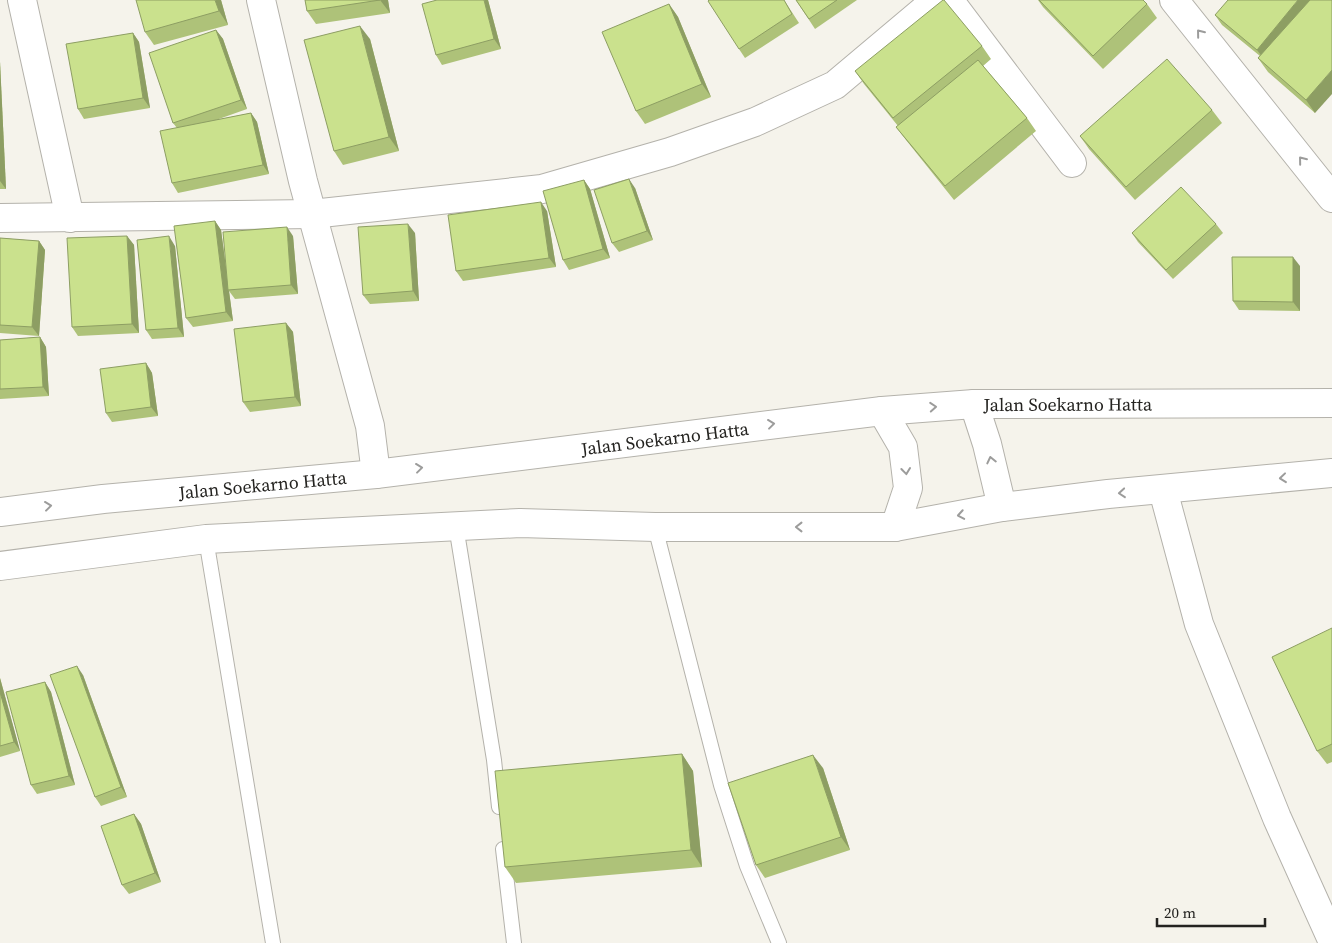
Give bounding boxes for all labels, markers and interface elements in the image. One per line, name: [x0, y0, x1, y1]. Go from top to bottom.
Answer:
one-way arrow: [1197, 29, 1206, 39]
one-way arrow: [1299, 157, 1307, 166]
street label: Jalan Soekarno Hatta: [983, 391, 1153, 416]
one-way arrow: [929, 401, 937, 412]
street label: Jalan Soekarno Hatta: [579, 415, 751, 461]
one-way arrow: [767, 420, 776, 430]
one-way arrow: [986, 455, 997, 464]
one-way arrow: [415, 463, 423, 474]
street label: Jalan Soekarno Hatta: [176, 464, 348, 505]
one-way arrow: [900, 467, 911, 475]
one-way arrow: [1279, 472, 1287, 483]
one-way arrow: [1117, 487, 1125, 498]
one-way arrow: [45, 501, 53, 512]
one-way arrow: [956, 509, 965, 519]
one-way arrow: [795, 522, 803, 532]
scale bar: [1157, 896, 1264, 928]
text: 20 m: [1164, 902, 1196, 923]

